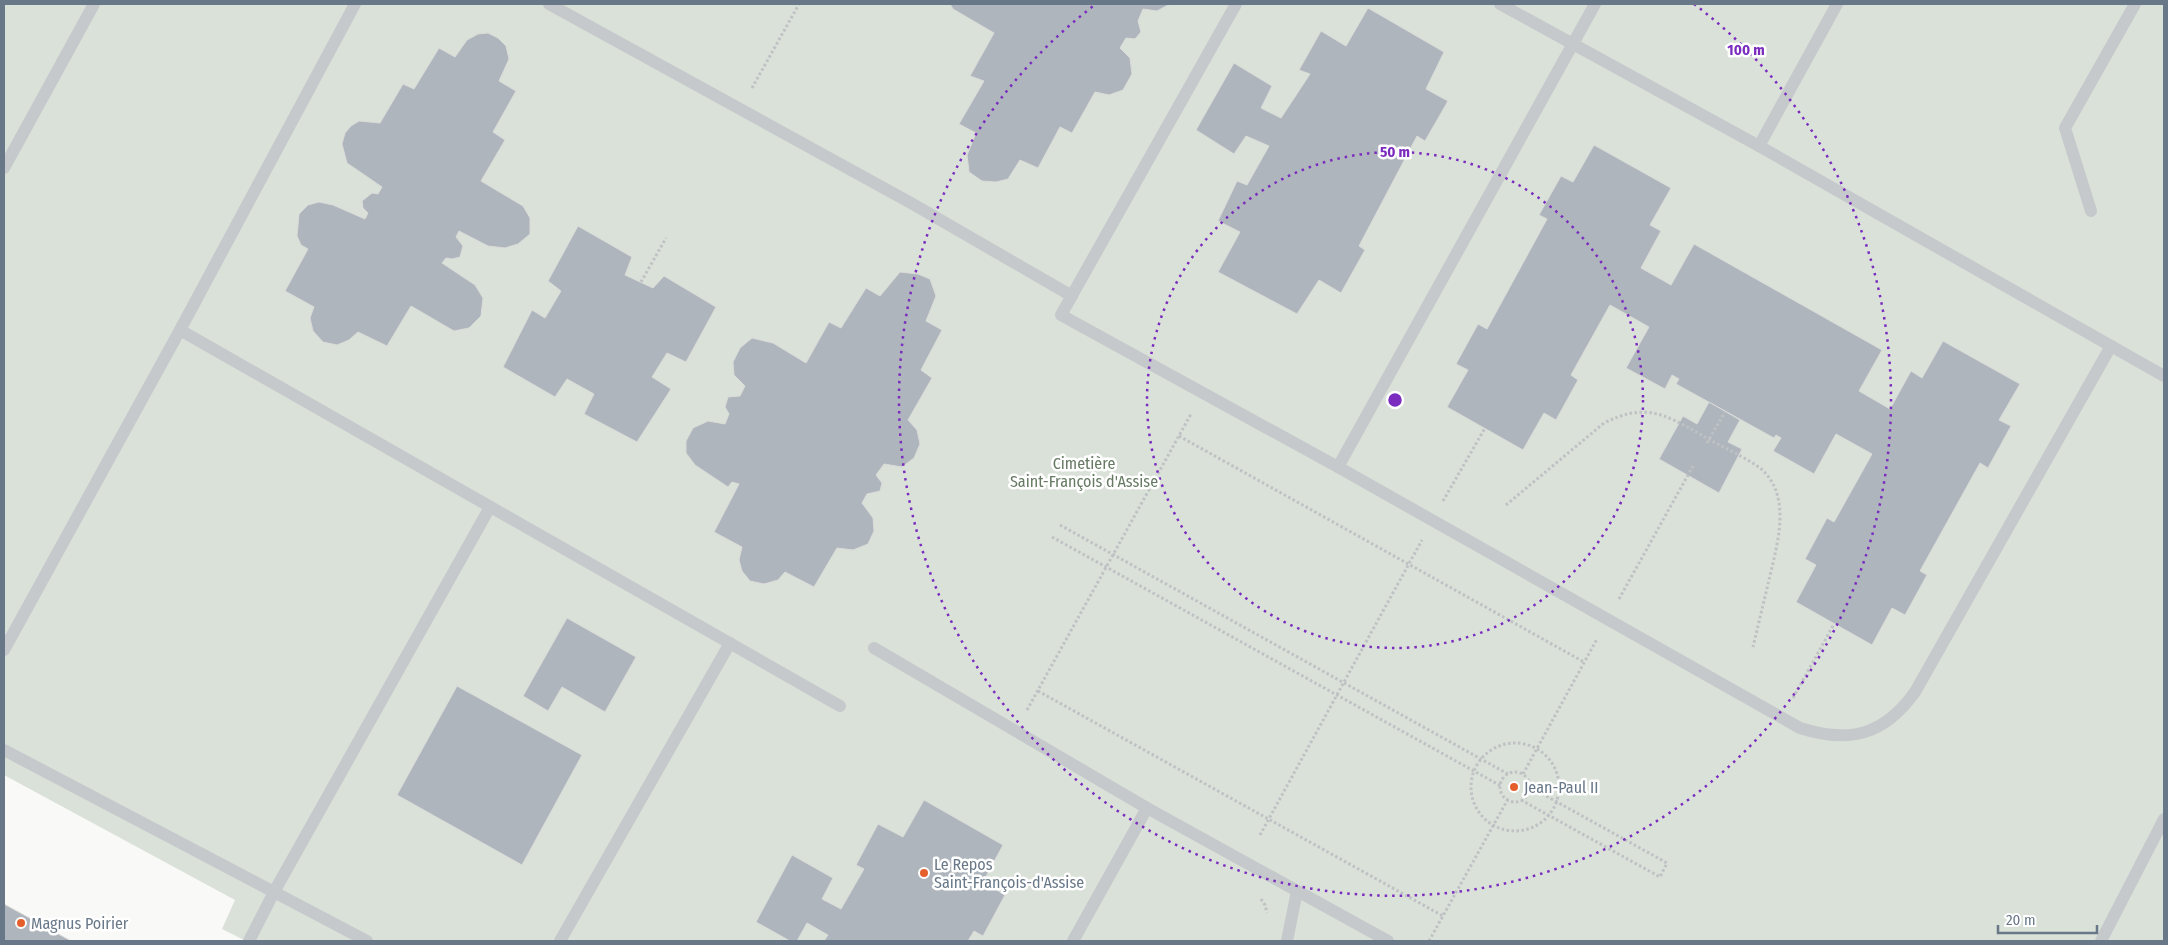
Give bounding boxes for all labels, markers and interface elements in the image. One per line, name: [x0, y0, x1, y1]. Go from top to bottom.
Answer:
text: 100 m: [1727, 41, 1765, 59]
text: 50 m: [1380, 143, 1410, 161]
centre of rings: [1386, 391, 1404, 409]
park label: Cimetière Saint-François d'Assise: [1010, 454, 1158, 491]
place label: Jean-Paul II: [1524, 778, 1598, 797]
marker: Jean-Paul II: [1508, 781, 1520, 793]
place label: Le Repos Saint-François-d'Assise: [934, 855, 1084, 892]
marker: Le Repos Saint-François-d'Assise: [918, 867, 930, 879]
scale bar: [1998, 902, 2097, 934]
text: 20 m: [2006, 911, 2036, 929]
place label: Magnus Poirier: [31, 914, 129, 933]
marker: Magnus Poirier: [15, 917, 27, 929]

